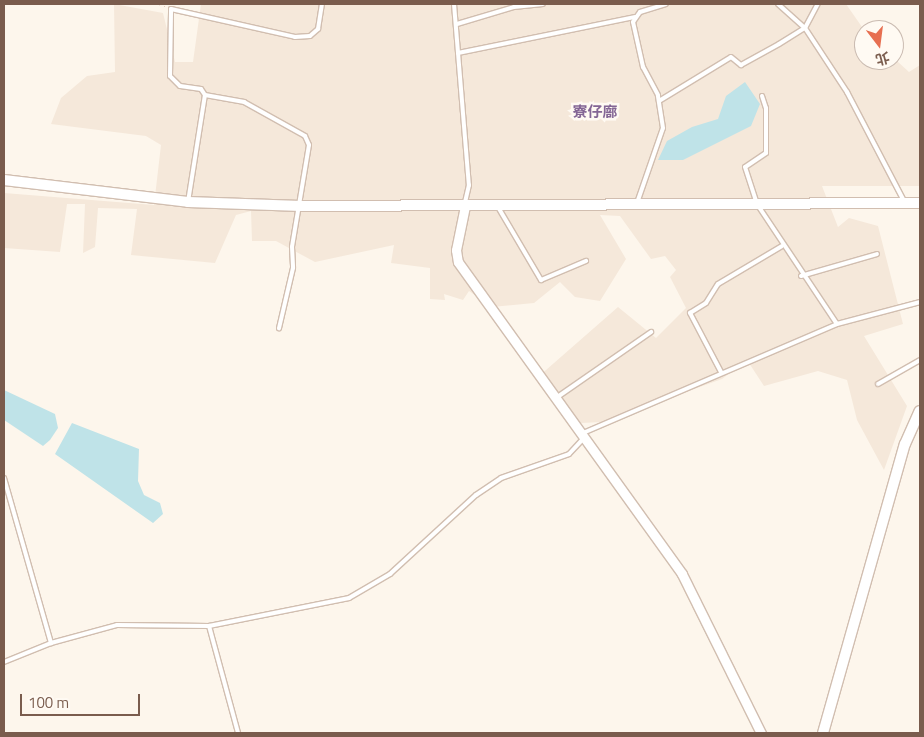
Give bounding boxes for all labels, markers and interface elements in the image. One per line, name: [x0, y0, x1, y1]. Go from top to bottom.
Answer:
north arrow: [854, 20, 904, 70]
text: 北: [873, 47, 892, 71]
district label: 寮仔廍: [573, 103, 617, 121]
scale bar: [22, 684, 142, 716]
text: 100 m: [28, 691, 69, 714]

